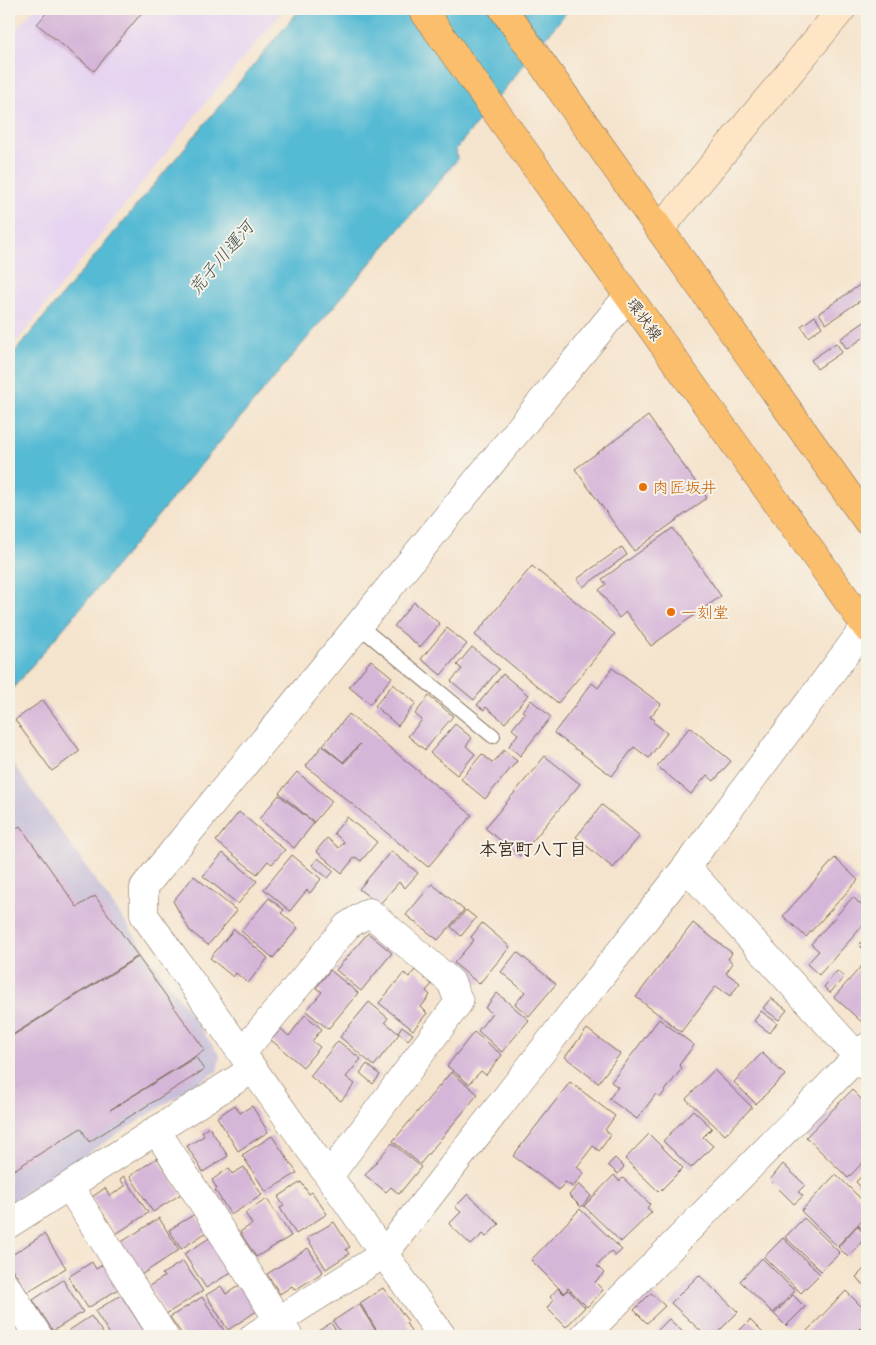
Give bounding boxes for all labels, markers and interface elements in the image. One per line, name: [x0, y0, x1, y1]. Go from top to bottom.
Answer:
water label: 荒子川運河: [182, 213, 261, 300]
street label: 環状線: [622, 293, 668, 345]
place label: 肉匠坂井: [653, 476, 717, 498]
marker: 肉匠坂井: [637, 481, 649, 493]
place label: 一刻堂: [681, 601, 729, 623]
marker: 一刻堂: [665, 606, 677, 618]
district label: 本宮町八丁目: [479, 836, 587, 861]

